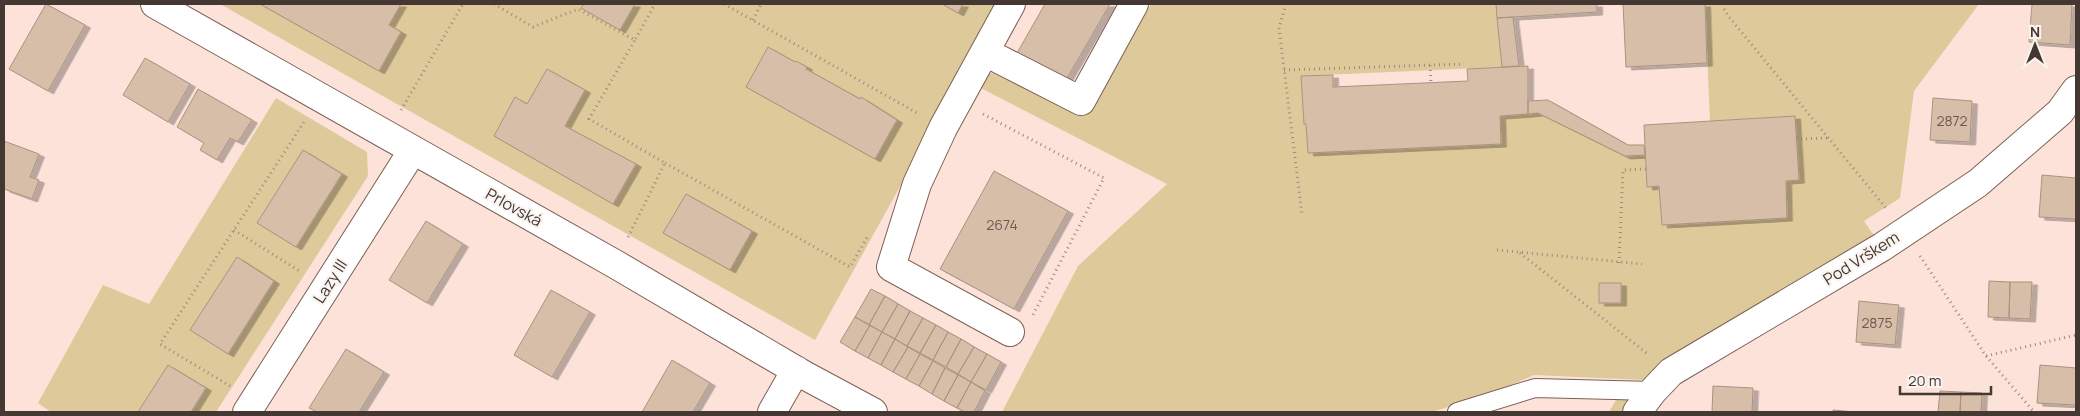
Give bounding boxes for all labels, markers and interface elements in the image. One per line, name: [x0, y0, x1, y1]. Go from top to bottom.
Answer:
north arrow: [2010, 20, 2060, 70]
text: N: [2030, 22, 2040, 41]
house number: 2872: [1936, 111, 1968, 130]
street label: Prlovská: [482, 183, 546, 231]
house number: 2674: [986, 215, 1018, 234]
street label: Pod Vrškem: [1819, 226, 1903, 290]
street label: Lazy III: [308, 255, 352, 307]
house number: 2875: [1861, 313, 1893, 332]
scale bar: [1900, 364, 1991, 396]
text: 20 m: [1908, 370, 1941, 391]

